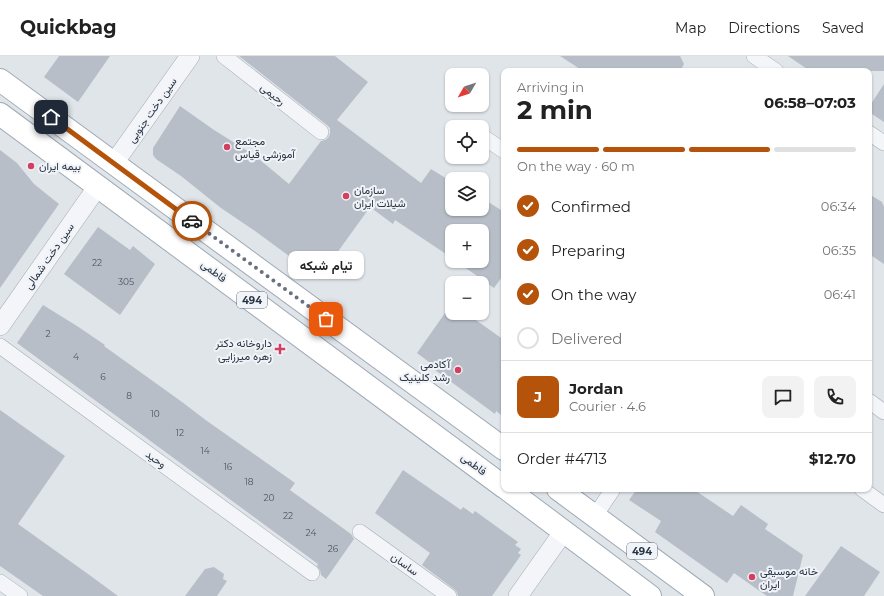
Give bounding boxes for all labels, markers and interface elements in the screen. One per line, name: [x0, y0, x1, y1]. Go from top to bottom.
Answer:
text: Quickbag: [20, 16, 116, 39]
text: Map: [675, 19, 706, 37]
text: Directions: [728, 19, 800, 37]
text: Saved: [822, 19, 864, 37]
north arrow: [445, 68, 489, 112]
map controls: [445, 68, 489, 320]
street label: سین دخت جنوبی: [124, 74, 180, 146]
text: Arriving in: [517, 79, 584, 95]
street label: رحیمی: [258, 80, 288, 108]
text: 06:58–07:03: [764, 93, 856, 112]
text: 2 min: [517, 94, 593, 126]
pin: [34, 100, 68, 134]
icon: home: [40, 106, 62, 128]
button: locate: [445, 120, 489, 164]
place label: مجتمع آموزشی قیاس: [235, 134, 296, 161]
marker: مجتمع آموزشی قیاس: [222, 142, 232, 152]
text: On the way · 60 m: [517, 158, 635, 174]
place label: بیمه ایران: [39, 159, 81, 173]
marker: بیمه ایران: [26, 161, 36, 171]
button: layers: [445, 172, 489, 216]
place label: سازمان شیلات ایران: [354, 183, 406, 210]
marker: سازمان شیلات ایران: [341, 191, 351, 201]
icon: check: [517, 195, 539, 217]
text: Confirmed: [551, 197, 631, 216]
text: 06:34: [821, 198, 856, 214]
courier: [172, 201, 212, 241]
icon: car: [181, 210, 203, 232]
street label: سین دخت شمالی: [21, 220, 77, 292]
button: +: [445, 224, 489, 268]
icon: check: [517, 239, 539, 261]
text: Preparing: [551, 241, 626, 260]
text: 06:35: [822, 242, 856, 258]
callout: تیام شبکه: [288, 251, 364, 279]
house number: 22: [92, 257, 102, 268]
street label: فاطمی: [198, 257, 230, 285]
text: تیام شبکه: [300, 257, 352, 273]
house number: 305: [118, 276, 134, 287]
button: −: [445, 276, 489, 320]
icon: check: [517, 283, 539, 305]
text: On the way: [551, 285, 636, 304]
text: 06:41: [824, 286, 856, 302]
road number: 494: [237, 292, 267, 308]
pin: [309, 302, 343, 336]
icon: bag: [315, 308, 337, 330]
house number: 2: [45, 328, 51, 339]
text: Delivered: [551, 329, 623, 348]
place label: داروخانه دکتر زهره میرزایی: [215, 336, 272, 363]
marker: داروخانه دکتر زهره میرزایی: [275, 344, 285, 354]
house number: 4: [73, 351, 79, 362]
place label: آکادمی رشد کلینیک: [399, 357, 451, 384]
marker: آکادمی رشد کلینیک: [453, 365, 463, 375]
house number: 6: [100, 371, 106, 382]
button: chat: [762, 376, 804, 418]
button: phone: [814, 376, 856, 418]
text: Jordan: [569, 379, 623, 398]
text: J: [534, 387, 542, 406]
house number: 8: [126, 390, 132, 401]
text: Courier · 4.6: [569, 398, 646, 414]
house number: 10: [150, 408, 160, 419]
house number: 12: [176, 427, 184, 438]
house number: 14: [200, 445, 210, 456]
street label: وحید: [143, 447, 169, 471]
text: Order #4713: [517, 449, 607, 468]
text: $12.70: [809, 449, 856, 468]
street label: فاطمی: [458, 450, 490, 478]
house number: 16: [224, 461, 233, 472]
house number: 18: [245, 476, 254, 487]
house number: 20: [263, 492, 275, 503]
house number: 22: [283, 510, 293, 521]
house number: 24: [306, 527, 316, 538]
house number: 26: [328, 543, 339, 554]
road number: 494: [627, 543, 657, 559]
street label: ساسان: [389, 549, 422, 579]
place label: خانه موسیقی ایران: [760, 564, 818, 591]
marker: خانه موسیقی ایران: [747, 572, 757, 582]

